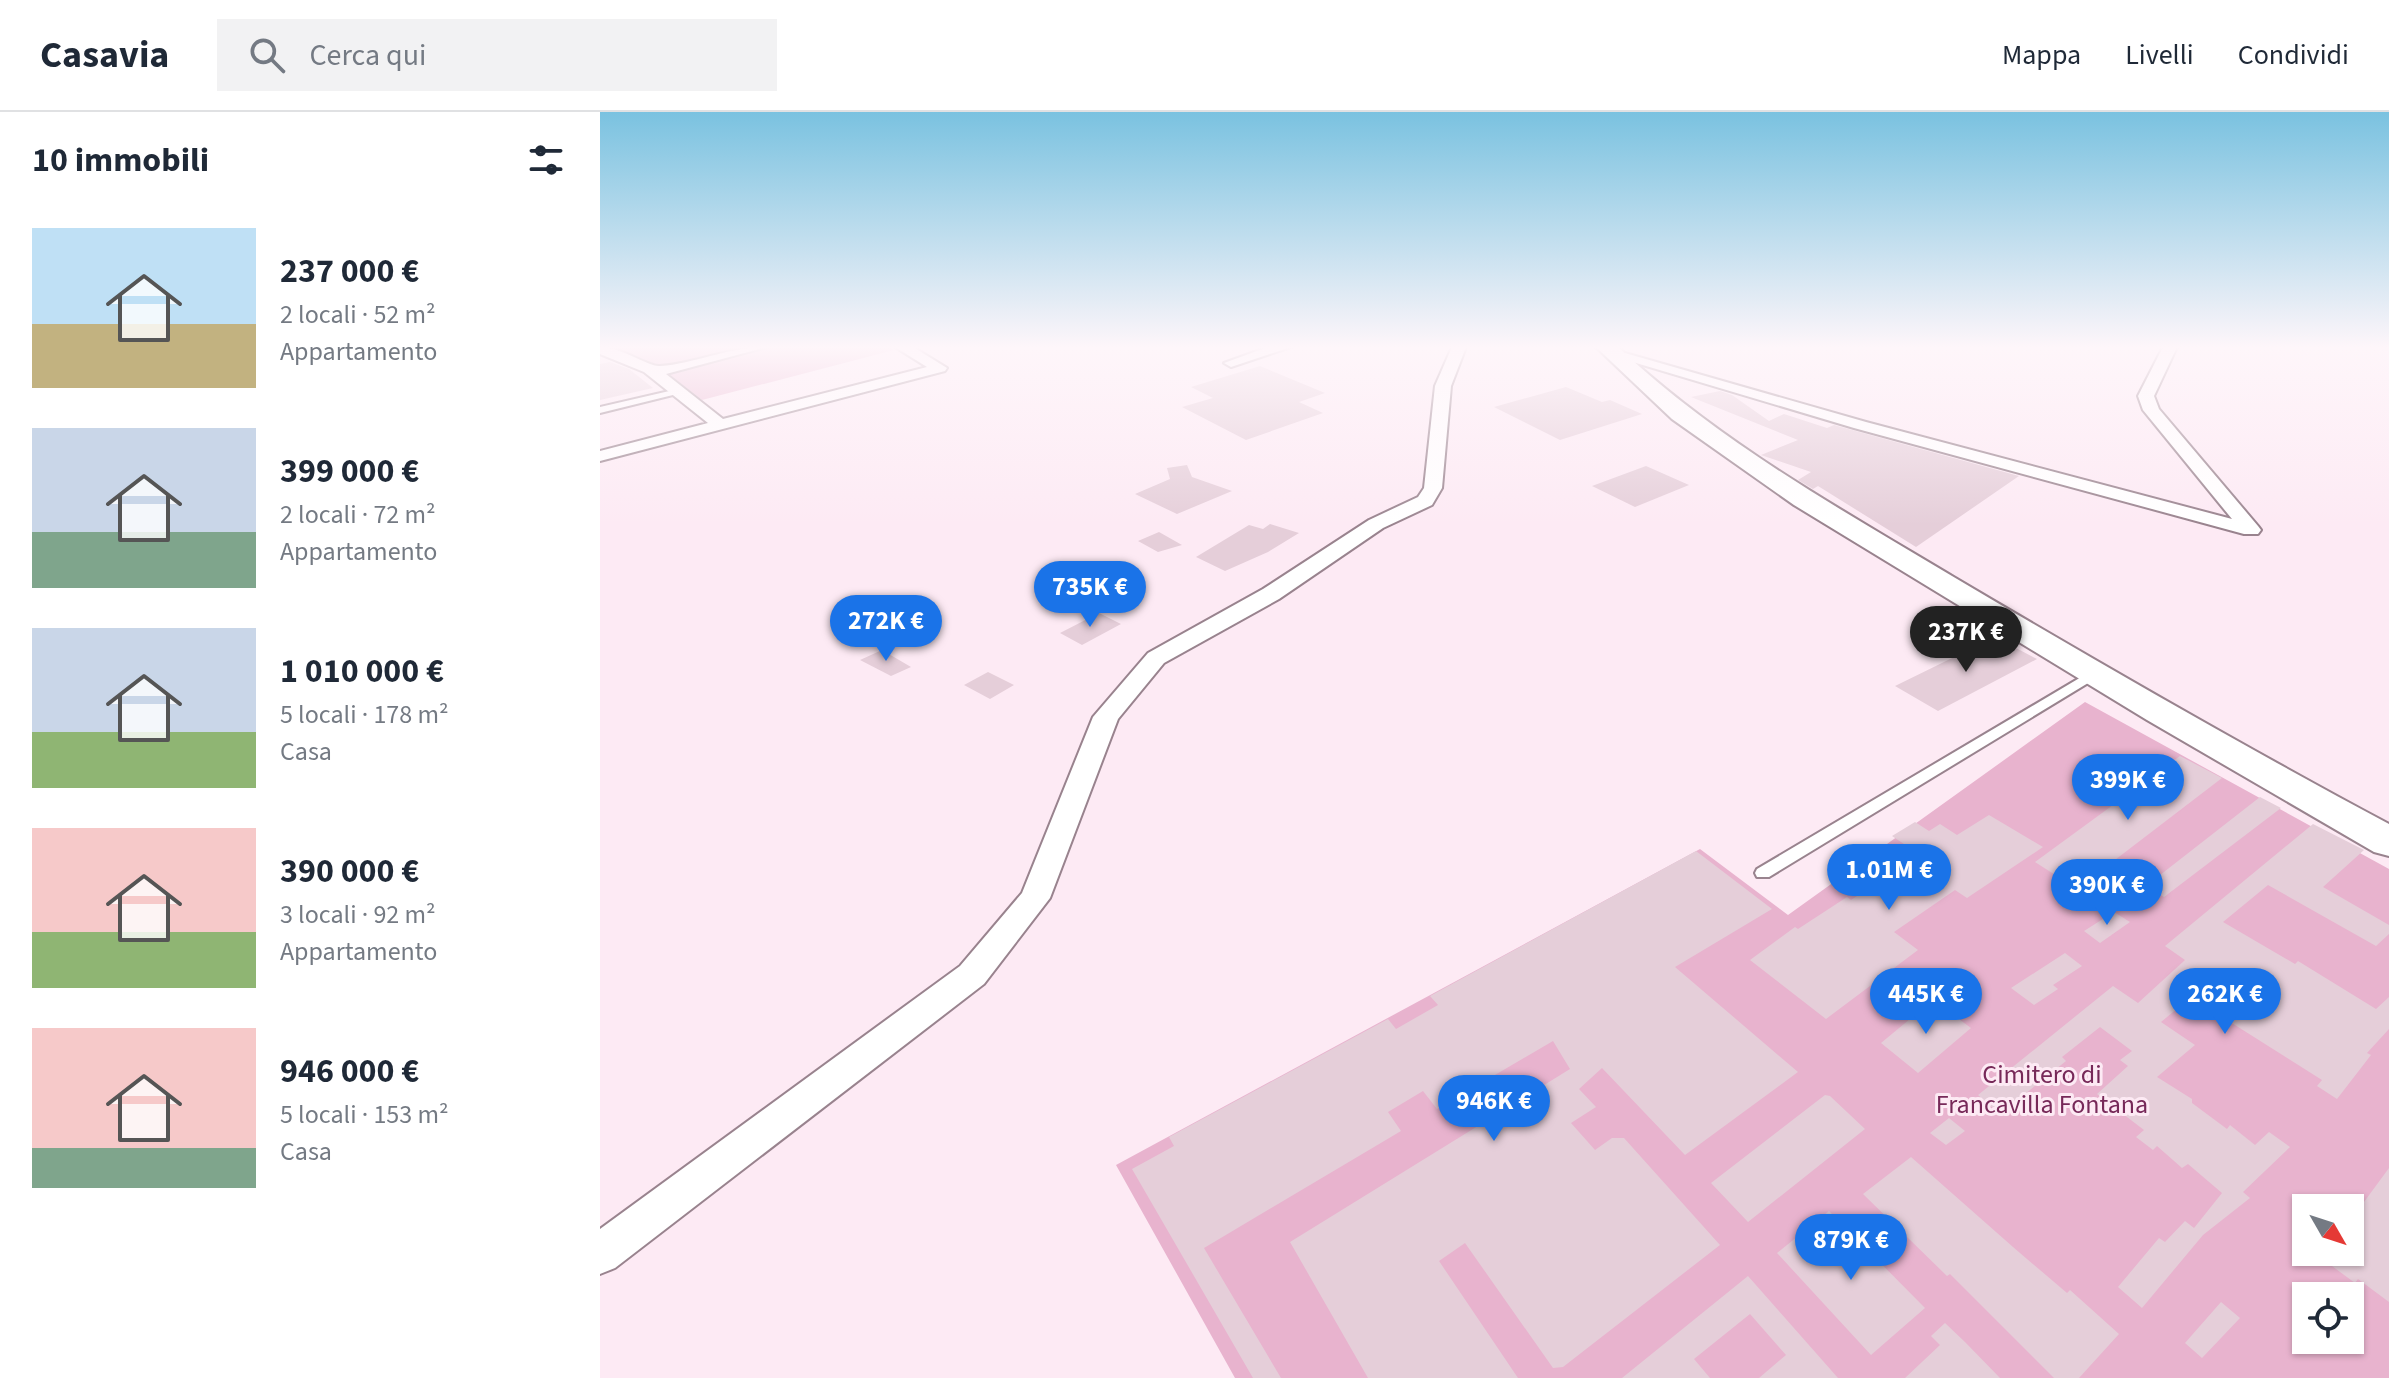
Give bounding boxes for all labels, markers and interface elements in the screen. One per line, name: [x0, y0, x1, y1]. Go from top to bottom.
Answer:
search box: [217, 19, 777, 91]
text: Casavia: [40, 28, 169, 82]
icon: search: [245, 33, 289, 77]
text: Cerca qui: [309, 34, 426, 77]
text: Mappa: [2002, 35, 2081, 75]
text: Livelli: [2125, 35, 2194, 75]
text: Condividi: [2238, 35, 2349, 75]
text: 10 immobili: [32, 136, 209, 185]
icon: filters: [524, 138, 568, 182]
text: 237 000 €: [280, 247, 419, 296]
icon: home: [96, 260, 192, 356]
text: 2 locali · 52 m²: [280, 296, 436, 333]
text: Appartamento: [280, 333, 437, 370]
text: 399 000 €: [280, 447, 419, 496]
icon: home: [96, 460, 192, 556]
text: 2 locali · 72 m²: [280, 496, 436, 533]
text: Appartamento: [280, 533, 437, 570]
pin: 735K €: [1025, 561, 1155, 629]
text: 735K €: [1052, 568, 1128, 605]
pin: 272K €: [821, 595, 951, 663]
text: 272K €: [848, 602, 924, 639]
pin: 237K €: [1901, 606, 2031, 674]
text: 237K €: [1928, 613, 2004, 650]
text: 1 010 000 €: [280, 647, 444, 696]
icon: home: [96, 660, 192, 756]
text: 5 locali · 178 m²: [280, 696, 449, 733]
text: Casa: [280, 733, 332, 770]
pin: 399K €: [2063, 754, 2193, 822]
text: 399K €: [2090, 761, 2166, 798]
pin: 1.01M €: [1815, 844, 1963, 912]
text: 390 000 €: [280, 847, 419, 896]
text: 1.01M €: [1845, 851, 1933, 888]
pin: 390K €: [2042, 859, 2172, 927]
icon: home: [96, 860, 192, 956]
text: 390K €: [2069, 866, 2145, 903]
text: 3 locali · 92 m²: [280, 896, 436, 933]
text: Appartamento: [280, 933, 437, 970]
pin: 445K €: [1861, 968, 1991, 1036]
pin: 262K €: [2160, 968, 2290, 1036]
text: 445K €: [1888, 975, 1964, 1012]
text: 262K €: [2187, 975, 2263, 1012]
text: 946 000 €: [280, 1047, 419, 1096]
park label: Cimitero di Francavilla Fontana: [1936, 1056, 2148, 1123]
icon: home: [96, 1060, 192, 1156]
pin: 946K €: [1429, 1075, 1559, 1143]
text: 946K €: [1456, 1082, 1532, 1119]
text: 5 locali · 153 m²: [280, 1096, 449, 1133]
text: Casa: [280, 1133, 332, 1170]
north arrow: [2292, 1194, 2364, 1266]
map controls: [2292, 1194, 2364, 1354]
pin: 879K €: [1786, 1214, 1916, 1282]
text: 879K €: [1813, 1221, 1889, 1258]
button: locate: [2292, 1282, 2364, 1354]

